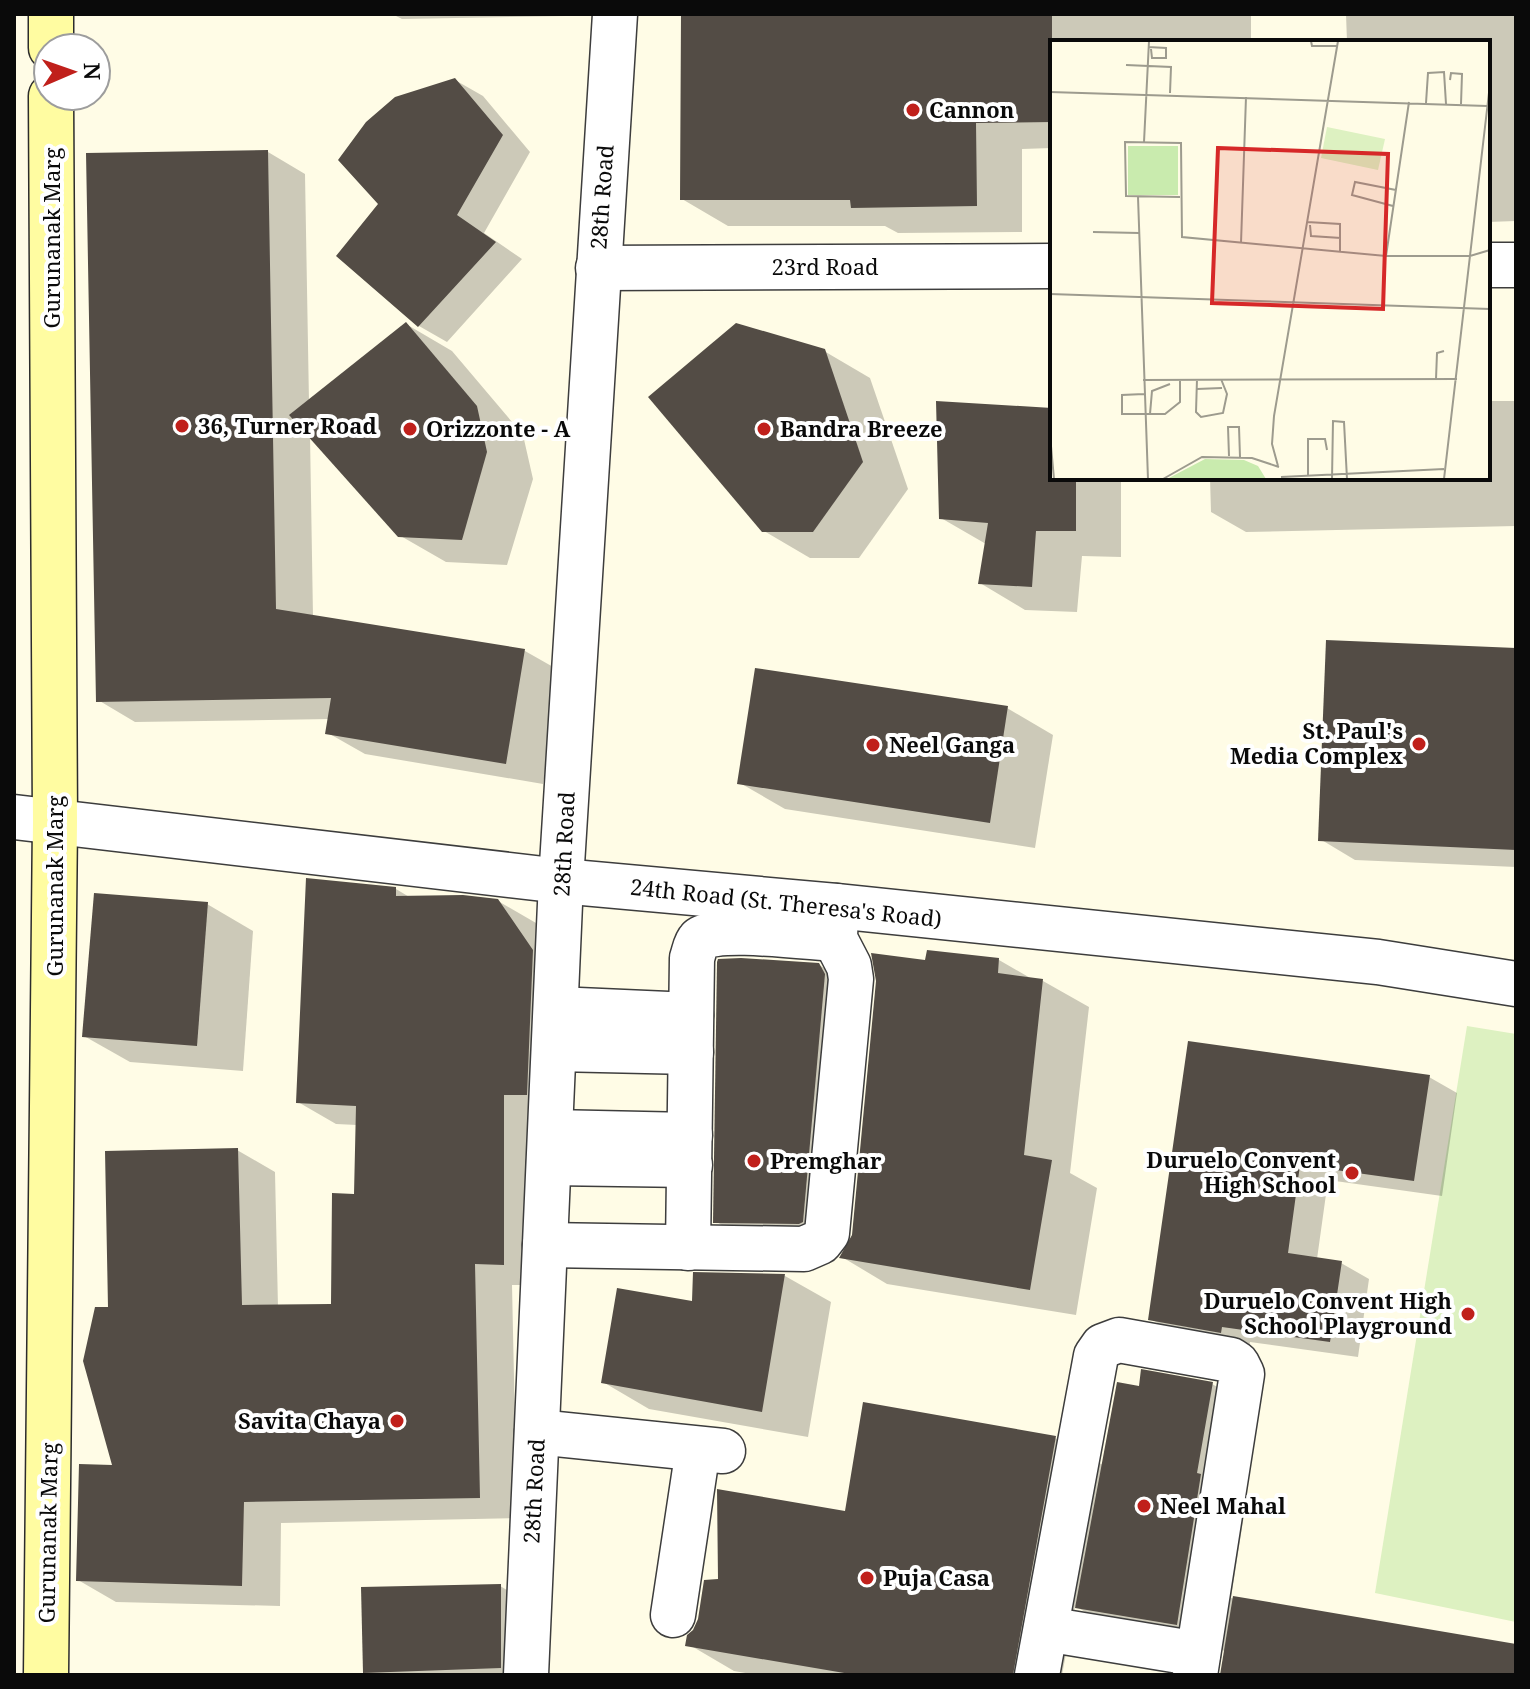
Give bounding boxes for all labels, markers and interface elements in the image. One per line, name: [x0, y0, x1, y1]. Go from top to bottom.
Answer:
north arrow: [32, 32, 112, 112]
inset map: [1050, 40, 1490, 480]
text: N: [78, 62, 108, 80]
place label: Cannon: [929, 94, 1015, 124]
marker: Cannon: [904, 101, 922, 119]
street label: 28th Road: [582, 143, 620, 250]
street label: Gurunanak Marg: [36, 147, 66, 328]
street label: 23rd Road: [771, 251, 879, 281]
place label: 36, Turner Road: [198, 410, 377, 440]
place label: Orizzonte - A: [426, 413, 571, 443]
place label: Bandra Breeze: [780, 413, 943, 443]
marker: 36, Turner Road: [173, 417, 191, 435]
marker: Orizzonte - A: [401, 420, 419, 438]
marker: Bandra Breeze: [755, 420, 773, 438]
place label: St. Paul's Media Complex: [1230, 715, 1404, 770]
place label: Neel Ganga: [889, 729, 1015, 759]
marker: St. Paul's Media Complex: [1410, 735, 1428, 753]
marker: Neel Ganga: [864, 736, 882, 754]
street label: 28th Road: [545, 790, 581, 897]
street label: Gurunanak Marg: [39, 795, 69, 976]
street label: 24th Road (St. Theresa's Road): [629, 871, 943, 933]
place label: Duruelo Convent High School: [1146, 1144, 1336, 1199]
place label: Premghar: [770, 1145, 882, 1175]
marker: Premghar: [745, 1152, 763, 1170]
marker: Duruelo Convent High School: [1343, 1164, 1361, 1182]
place label: Duruelo Convent High School Playground: [1204, 1285, 1452, 1340]
marker: Duruelo Convent High School Playground: [1459, 1305, 1477, 1323]
place label: Savita Chaya: [238, 1405, 381, 1435]
marker: Savita Chaya: [388, 1412, 406, 1430]
street label: 28th Road: [515, 1437, 551, 1544]
street label: Gurunanak Marg: [30, 1442, 64, 1624]
place label: Neel Mahal: [1160, 1490, 1286, 1520]
marker: Neel Mahal: [1135, 1497, 1153, 1515]
place label: Puja Casa: [883, 1562, 990, 1592]
marker: Puja Casa: [858, 1569, 876, 1587]

